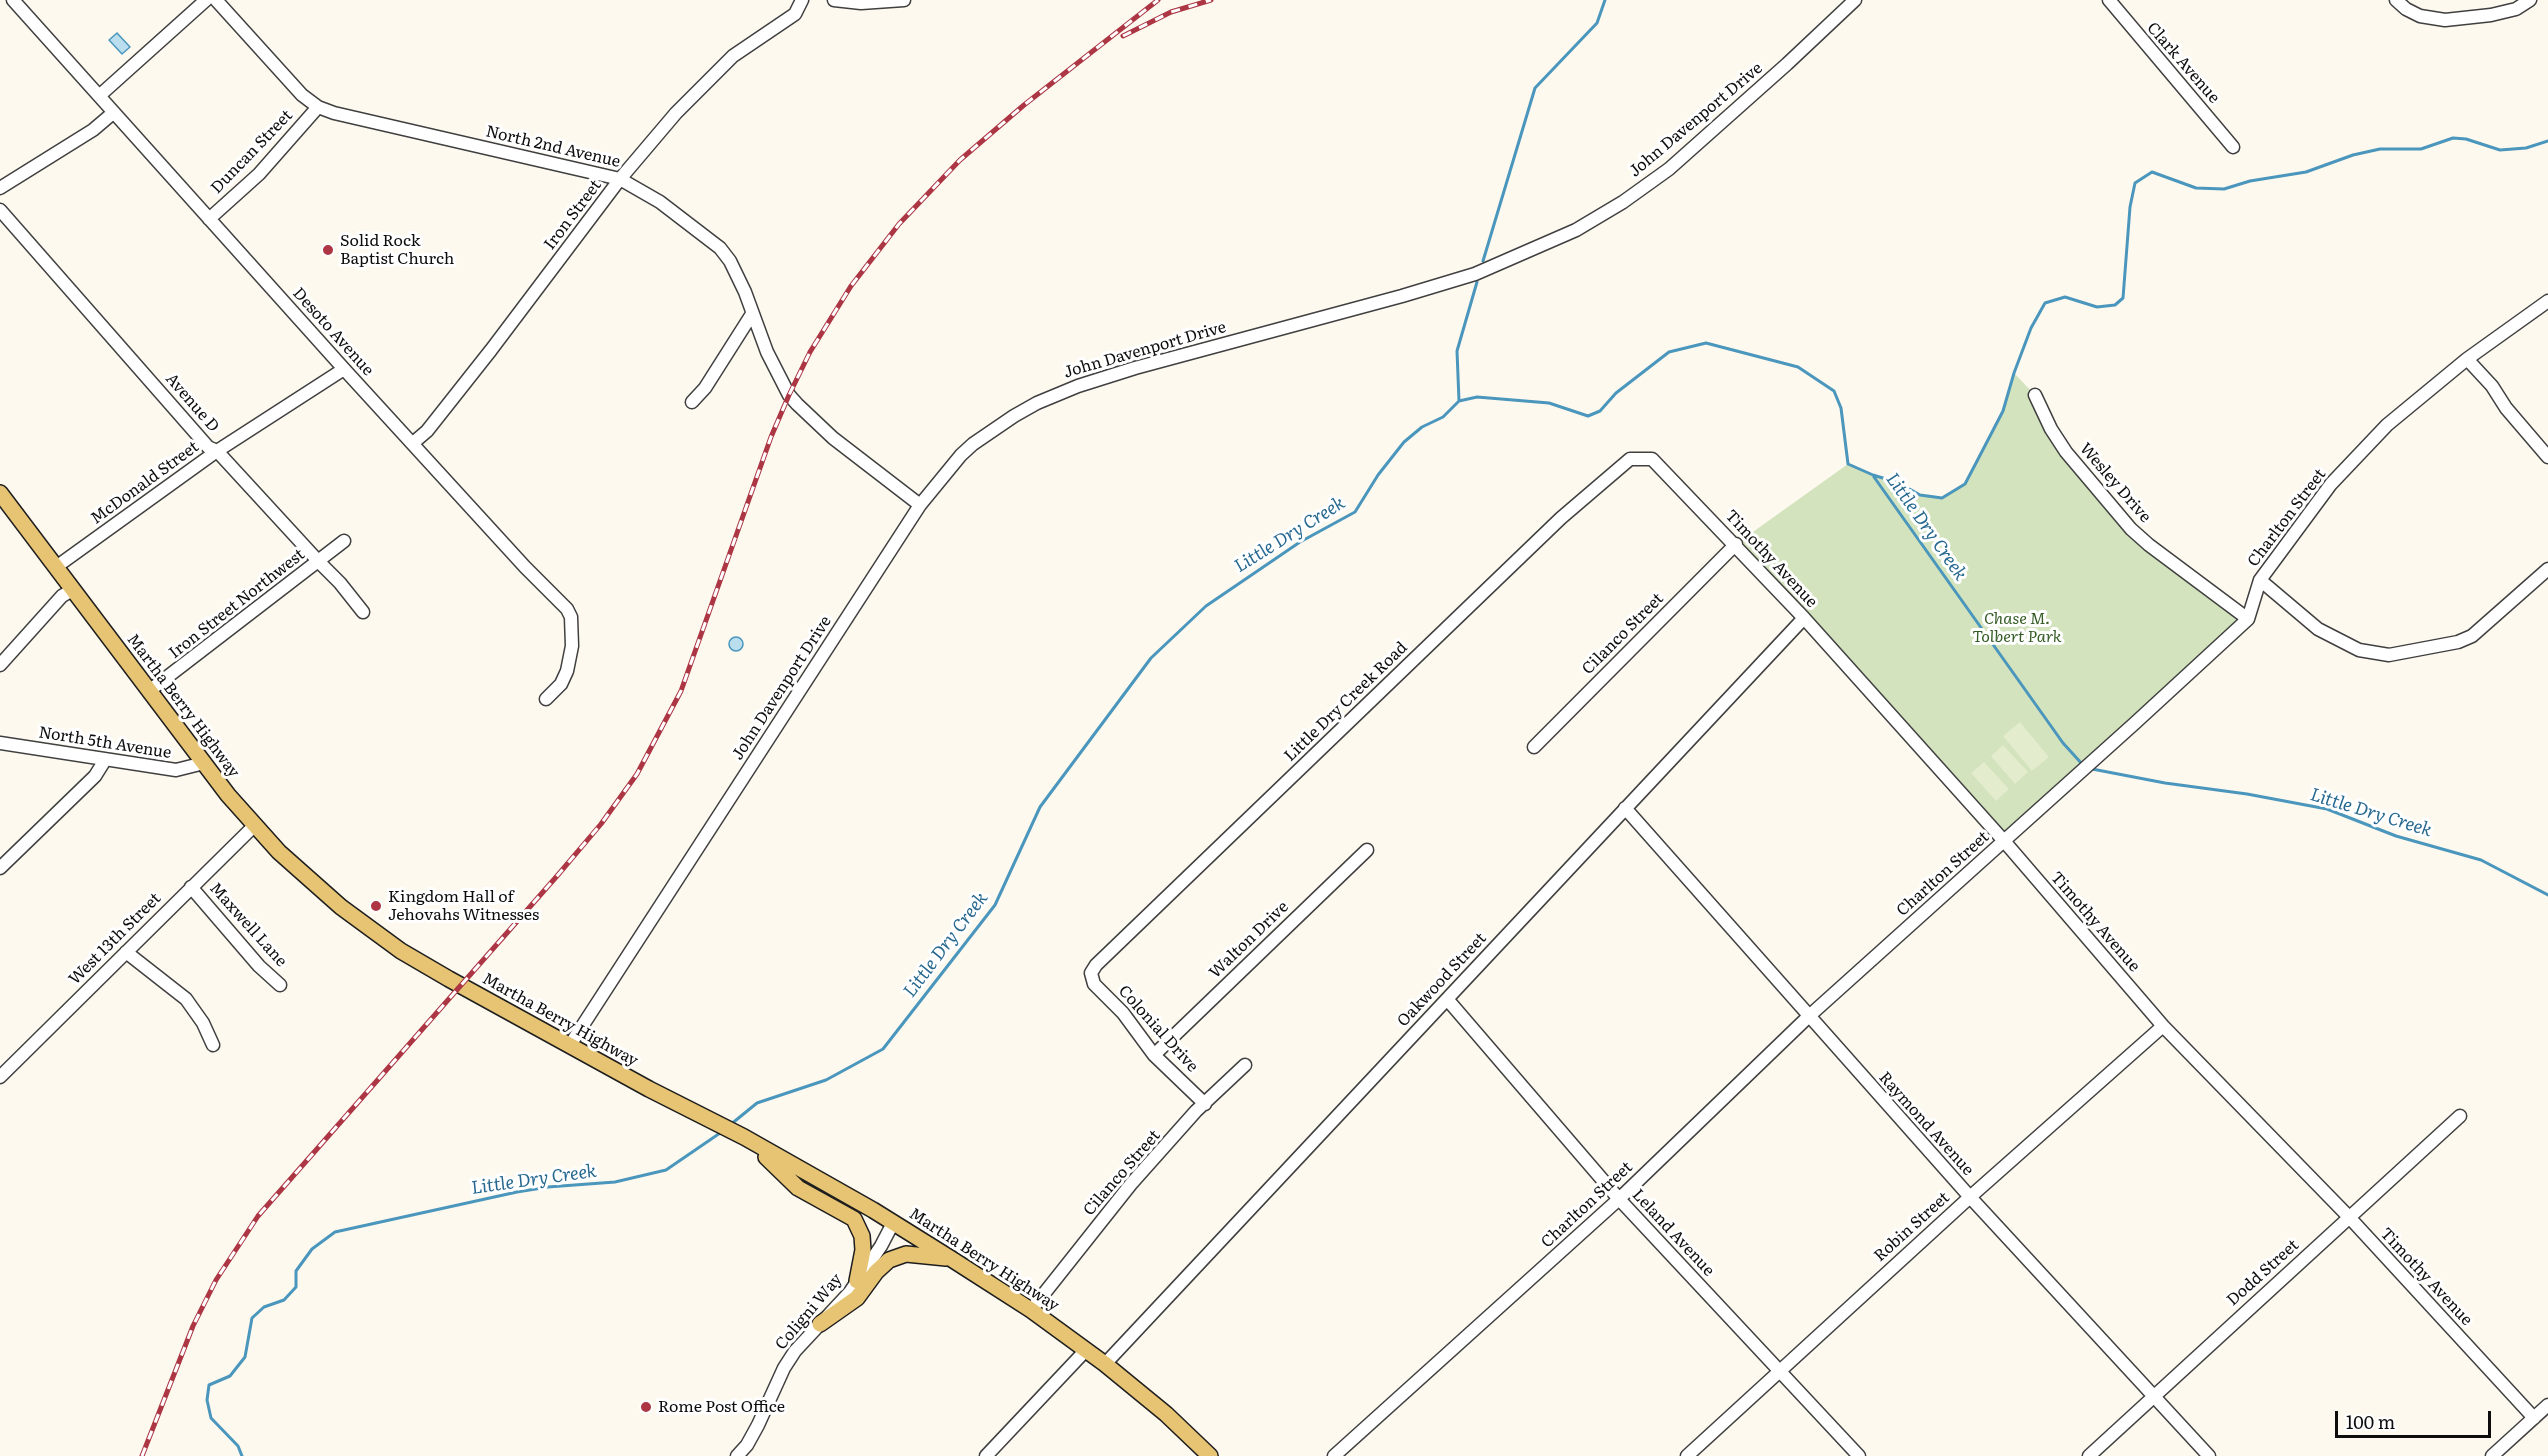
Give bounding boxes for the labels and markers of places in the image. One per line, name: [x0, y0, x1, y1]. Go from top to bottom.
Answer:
place label: Solid Rock Baptist Church: [340, 231, 454, 269]
marker: Solid Rock Baptist Church: [321, 243, 335, 257]
place label: Kingdom Hall of Jehovahs Witnesses: [388, 887, 539, 925]
marker: Kingdom Hall of Jehovahs Witnesses: [369, 899, 383, 913]
place label: Rome Post Office: [658, 1397, 785, 1417]
marker: Rome Post Office: [639, 1400, 653, 1414]

